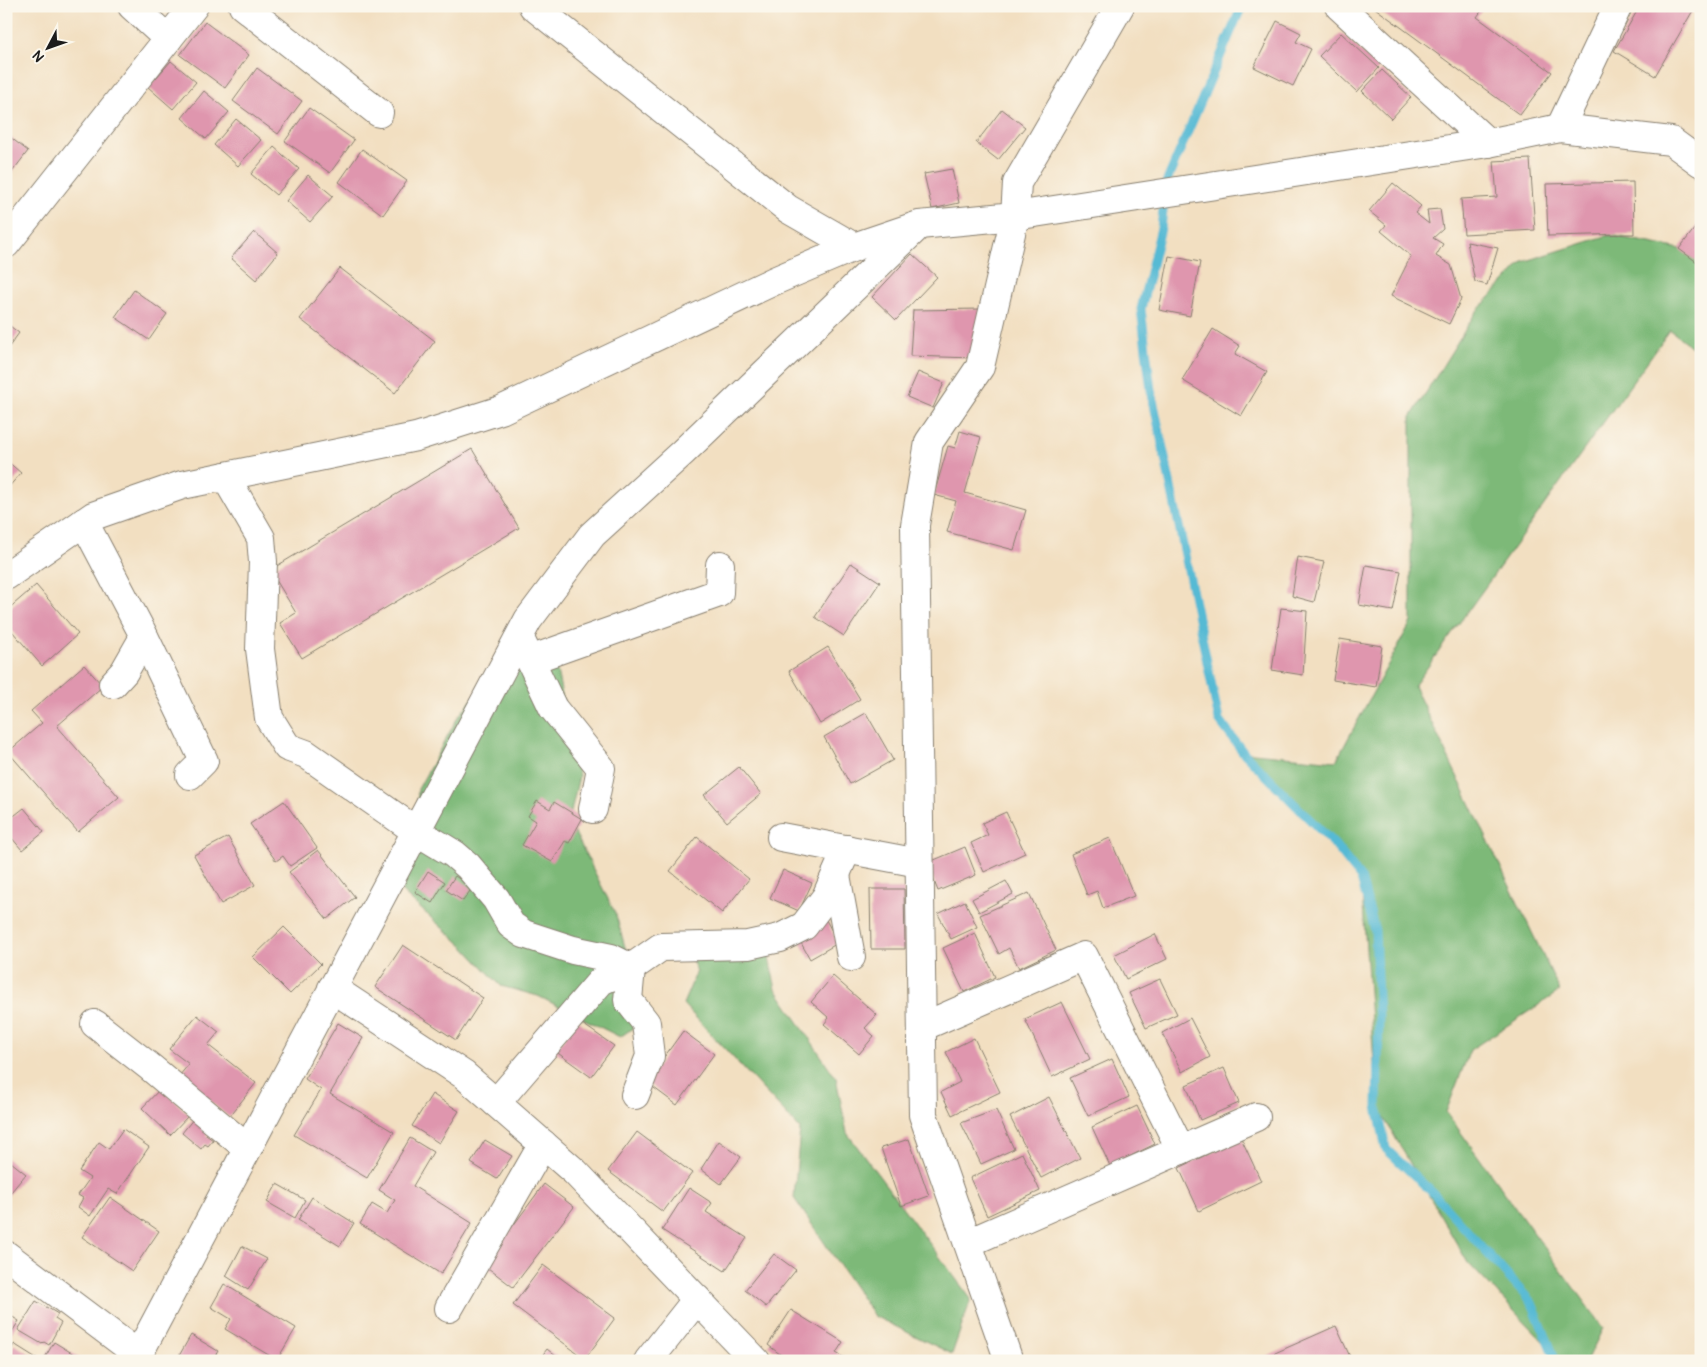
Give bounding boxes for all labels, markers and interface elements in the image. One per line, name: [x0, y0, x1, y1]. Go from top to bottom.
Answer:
north arrow: [22, 22, 72, 72]
text: N: [29, 47, 48, 65]

